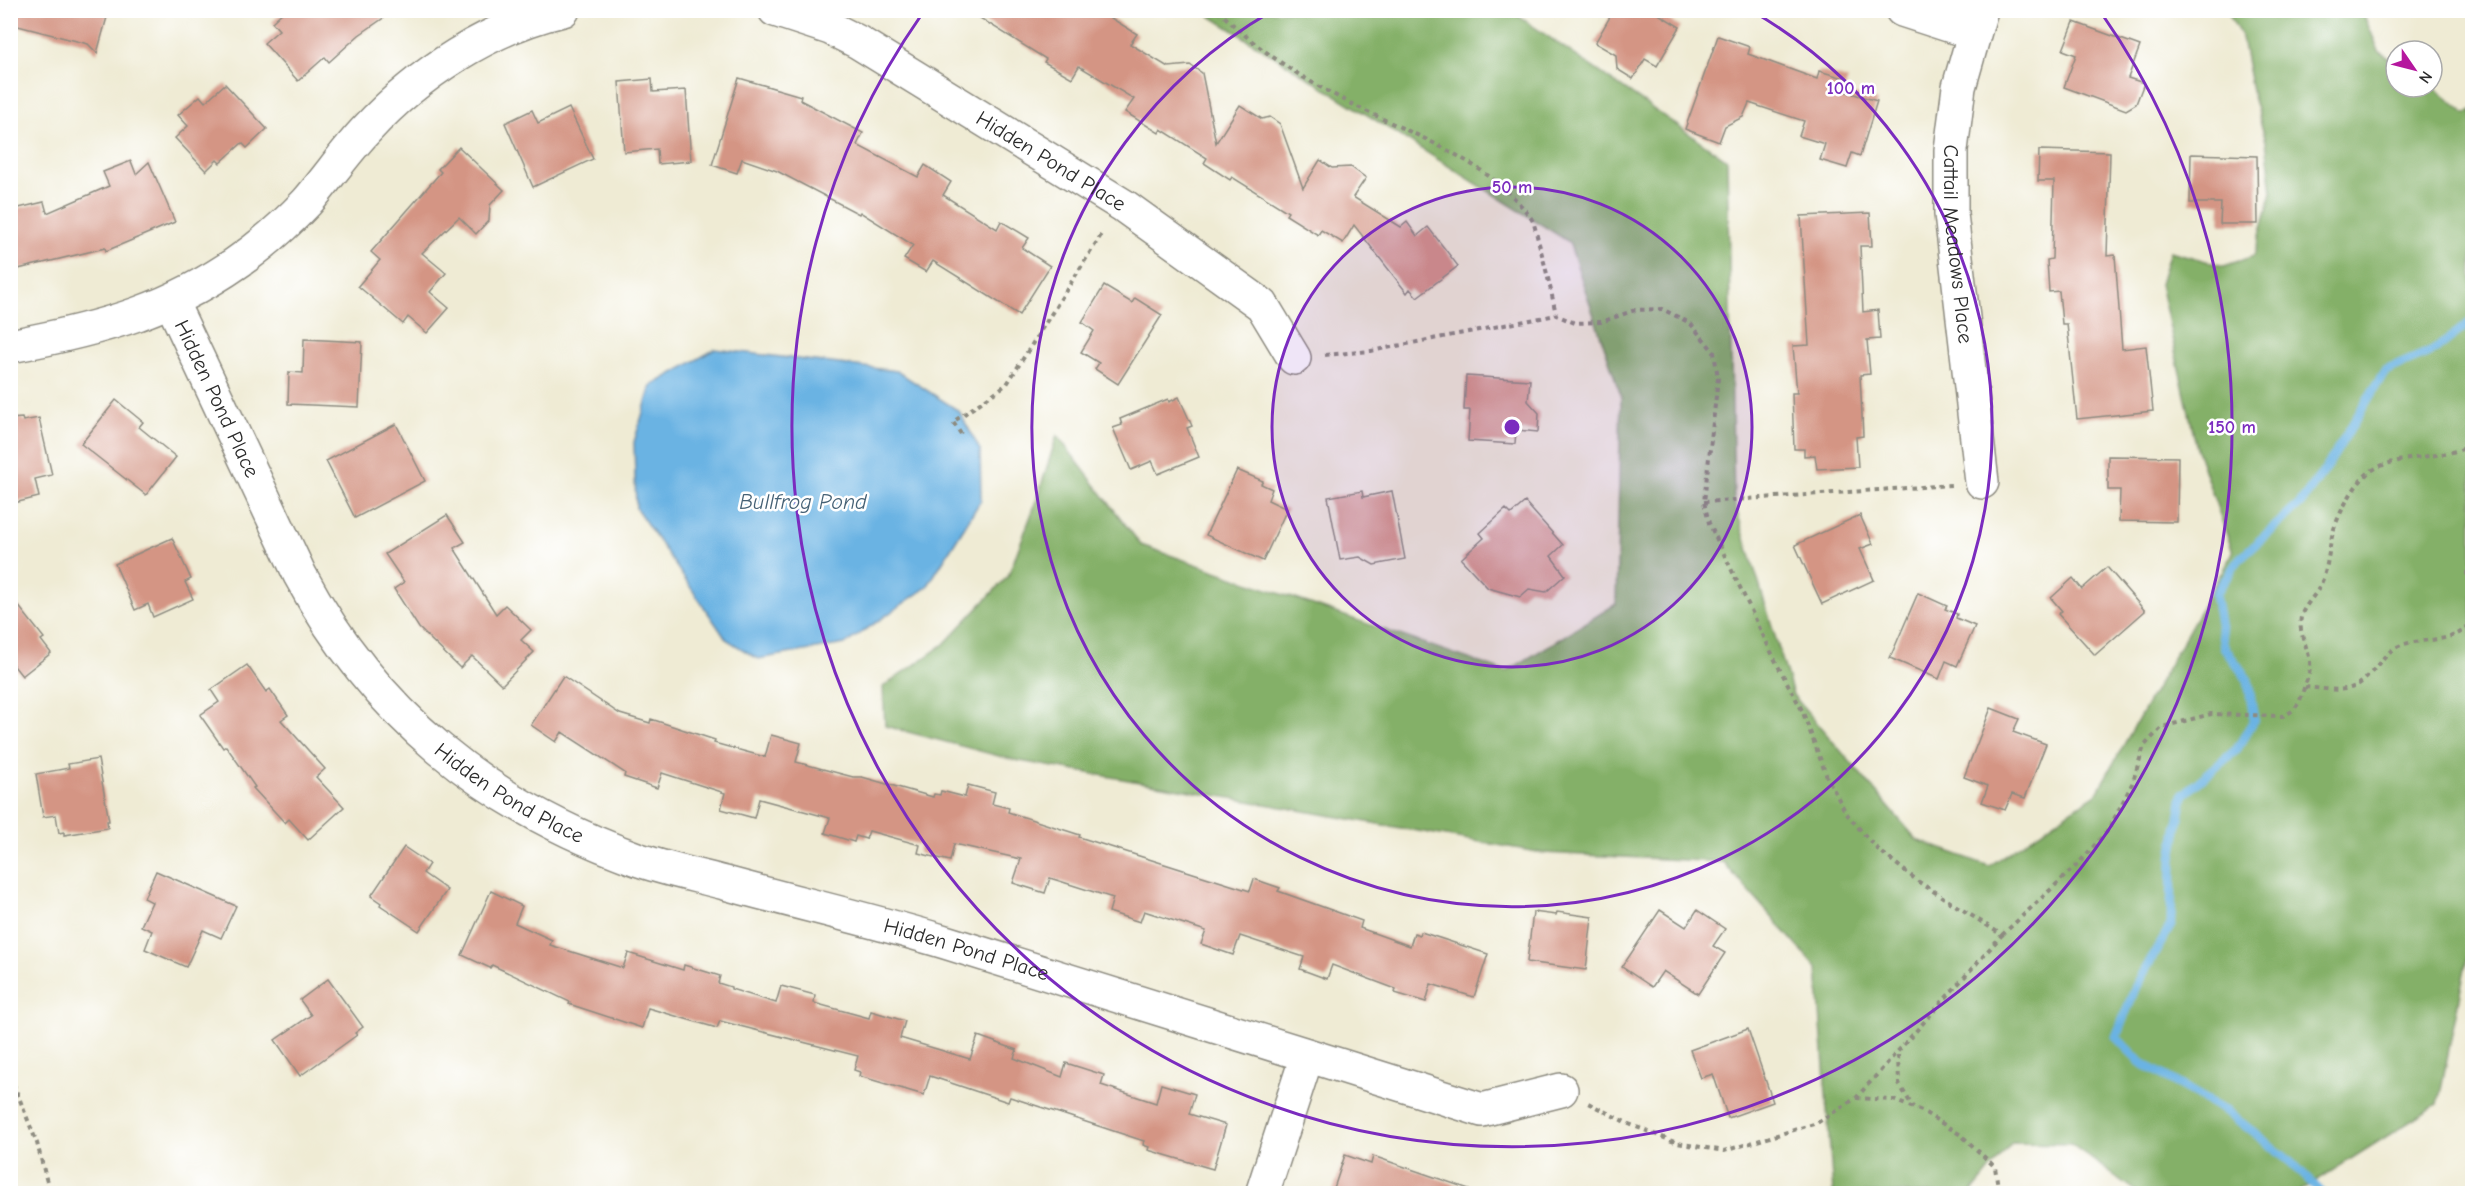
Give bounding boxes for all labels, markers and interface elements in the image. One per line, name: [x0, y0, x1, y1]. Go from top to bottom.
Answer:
north arrow: [2384, 39, 2444, 99]
text: N: [2415, 68, 2436, 86]
text: 100 m: [1827, 78, 1875, 99]
street label: Hidden Pond Place: [972, 106, 1130, 216]
street label: Cattail Meadows Place: [1938, 145, 1978, 345]
text: 50 m: [1492, 177, 1532, 198]
street label: Hidden Pond Place: [170, 316, 264, 481]
centre of rings: [1502, 417, 1522, 437]
text: 150 m: [2208, 417, 2256, 438]
water label: Bullfrog Pond: [739, 489, 868, 515]
street label: Hidden Pond Place: [430, 738, 587, 848]
street label: Hidden Pond Place: [881, 913, 1052, 985]

